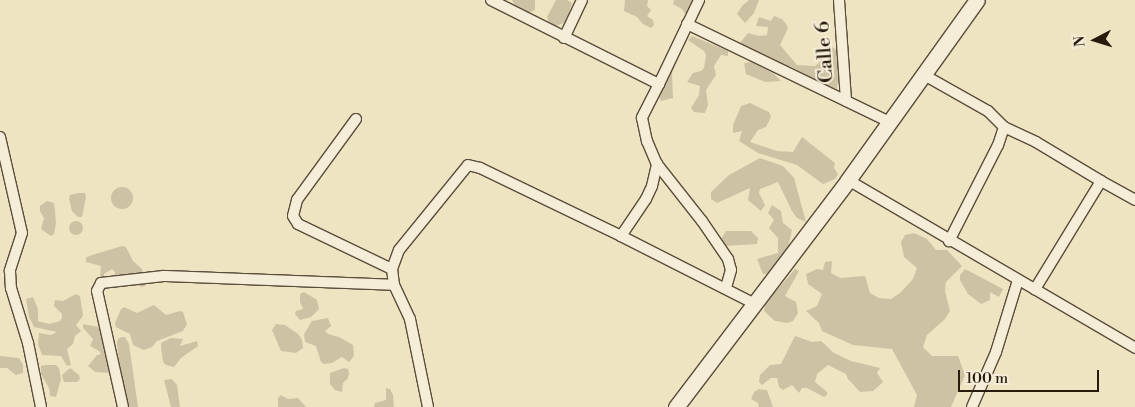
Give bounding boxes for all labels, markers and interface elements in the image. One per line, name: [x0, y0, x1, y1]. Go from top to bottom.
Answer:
north arrow: [1070, 15, 1120, 65]
street label: Calle 6: [811, 20, 839, 84]
text: N: [1071, 35, 1090, 48]
scale bar: [960, 360, 1101, 392]
text: 100 m: [966, 369, 1008, 388]

